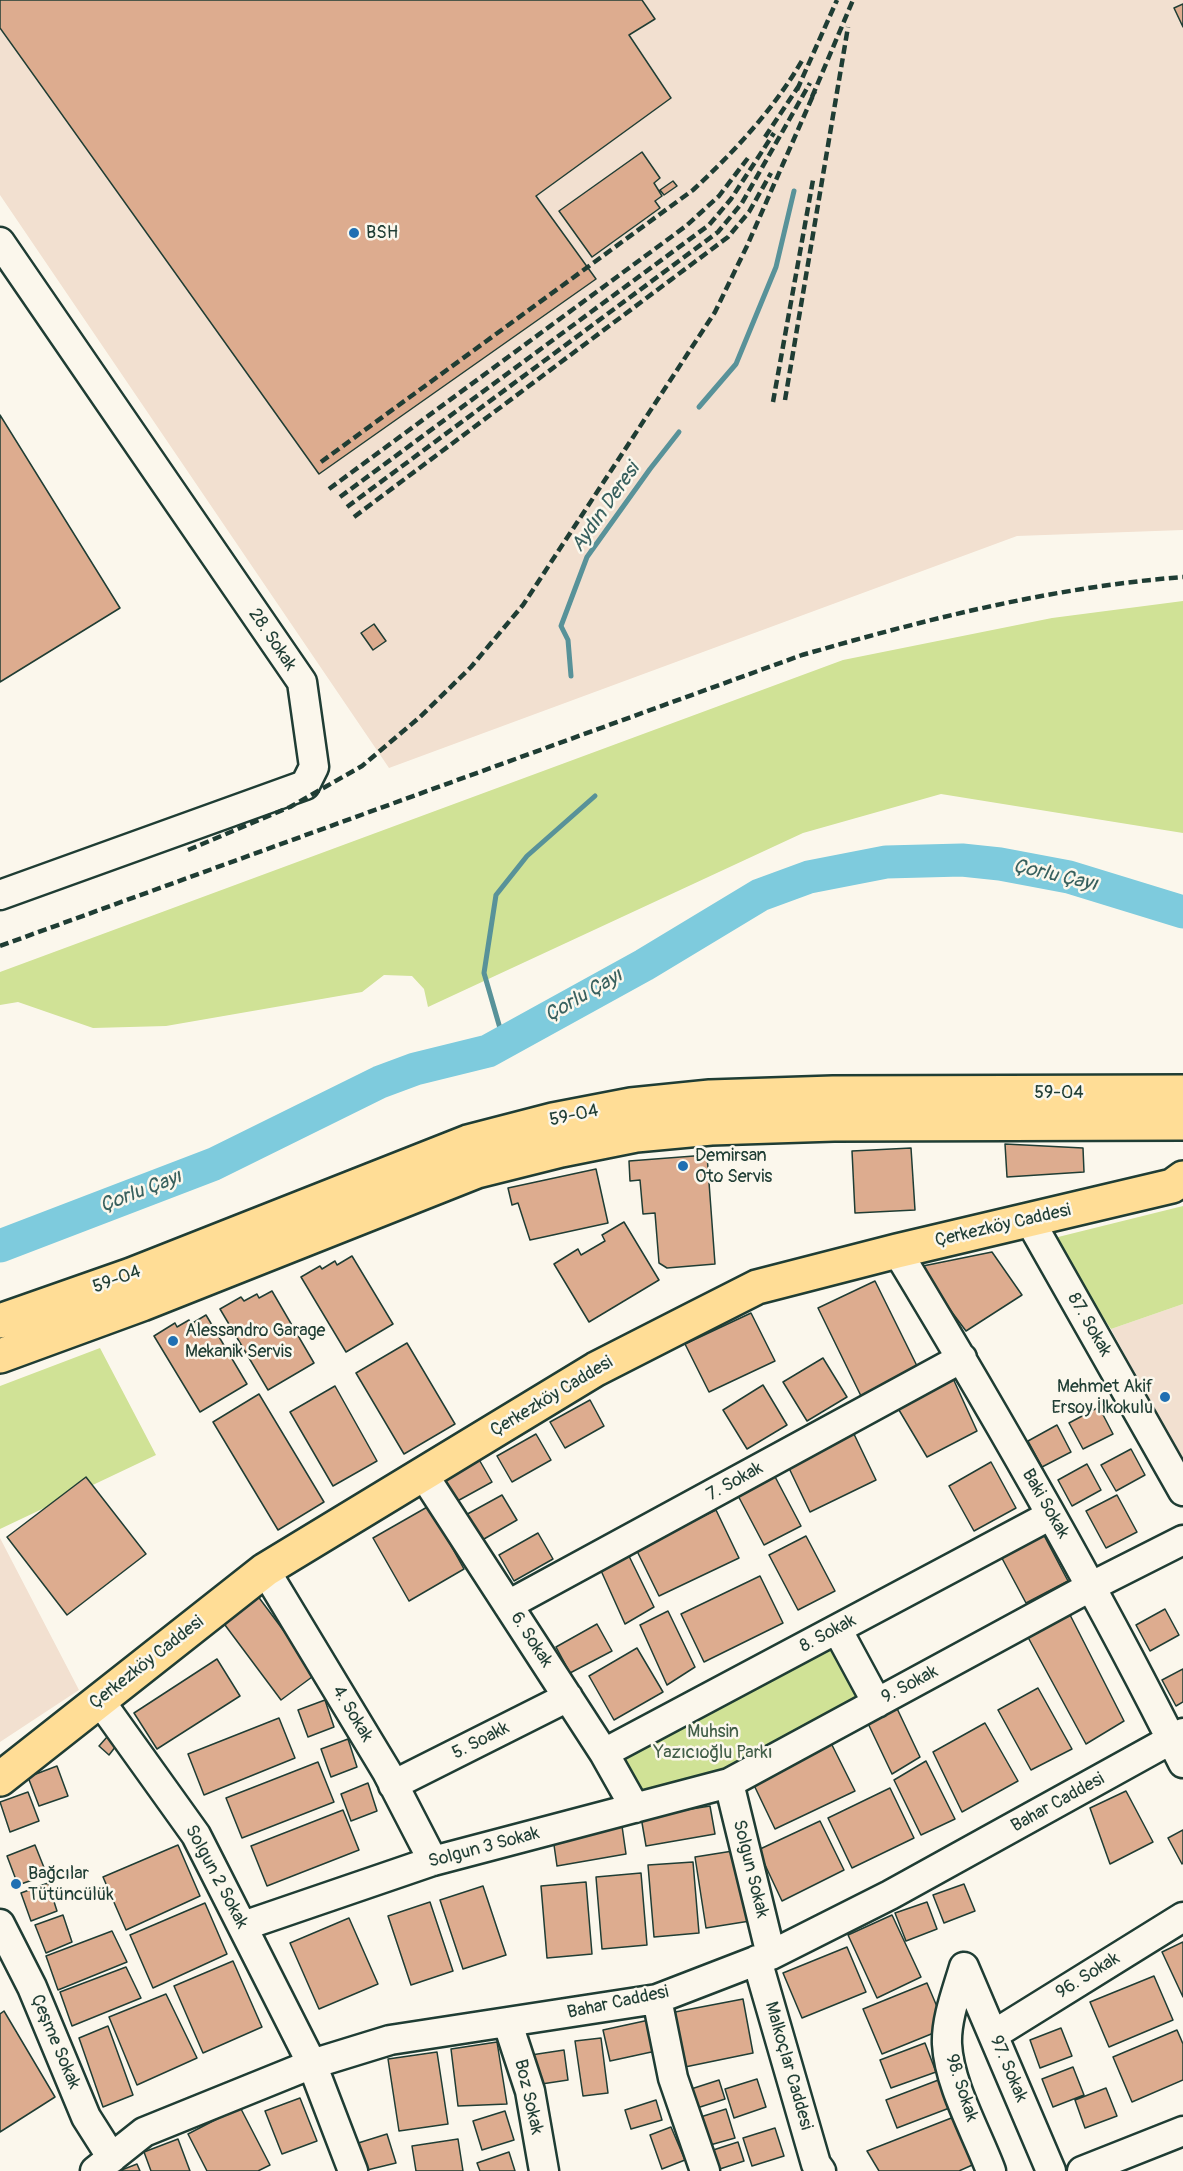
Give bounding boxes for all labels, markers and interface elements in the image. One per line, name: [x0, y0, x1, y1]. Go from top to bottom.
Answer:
place label: BSH: [366, 222, 398, 244]
marker: BSH: [347, 226, 361, 240]
water label: Aydın Deresi: [567, 459, 645, 557]
street label: 28. Sokak: [243, 605, 301, 675]
water label: Çorlu Çayı: [1011, 855, 1099, 897]
water label: Çorlu Çayı: [541, 964, 627, 1028]
street label: 59-04: [1034, 1082, 1084, 1104]
street label: 59-04: [548, 1100, 600, 1132]
place label: Demirsan Oto Servis: [695, 1145, 772, 1188]
marker: Demirsan Oto Servis: [676, 1159, 690, 1173]
water label: Çorlu Çayı: [97, 1166, 185, 1218]
street label: Çerkezköy Caddesi: [933, 1200, 1073, 1252]
street label: 59-04: [90, 1261, 144, 1299]
street label: 87. Sokak: [1062, 1289, 1116, 1361]
place label: Alessandro Garage Mekanik Servis: [185, 1320, 325, 1362]
marker: Alessandro Garage Mekanik Servis: [166, 1334, 180, 1348]
street label: Çerkezköy Caddesi: [487, 1352, 617, 1442]
place label: Mehmet Akif Ersoy İlkokulu: [1051, 1376, 1153, 1418]
marker: Mehmet Akif Ersoy İlkokulu: [1158, 1390, 1172, 1404]
street label: 7. Sokak: [703, 1458, 767, 1506]
street label: Baki Sokak: [1016, 1465, 1074, 1543]
street label: 6. Sokak: [505, 1608, 557, 1672]
street label: 8. Sokak: [796, 1610, 860, 1658]
street label: Çerkezköy Caddesi: [86, 1612, 208, 1714]
street label: 9. Sokak: [878, 1661, 942, 1709]
street label: 4. Sokak: [327, 1682, 377, 1746]
street label: 5. Soakk: [449, 1717, 513, 1765]
park label: Muhsin Yazıcıoğlu Parkı: [654, 1721, 772, 1764]
street label: Bahar Caddesi: [1008, 1769, 1108, 1837]
street label: Solgun Sokak: [727, 1818, 773, 1920]
street label: Solgun 2 Sokak: [180, 1822, 252, 1932]
street label: Solgun 3 Sokak: [426, 1823, 542, 1873]
place label: Bağcılar Tütüncülük: [28, 1863, 114, 1906]
marker: Bağcılar Tütüncülük: [9, 1877, 23, 1891]
street label: 96. Sokak: [1052, 1948, 1124, 2004]
street label: Bahar Caddesi: [565, 1982, 671, 2024]
street label: Çeşme Sokak: [25, 1992, 85, 2092]
street label: Malkoçlar Caddesi: [759, 1999, 817, 2133]
street label: 97. Sokak: [984, 2032, 1032, 2106]
street label: 98. Sokak: [940, 2052, 982, 2124]
street label: Boz Sokak: [509, 2057, 547, 2137]

